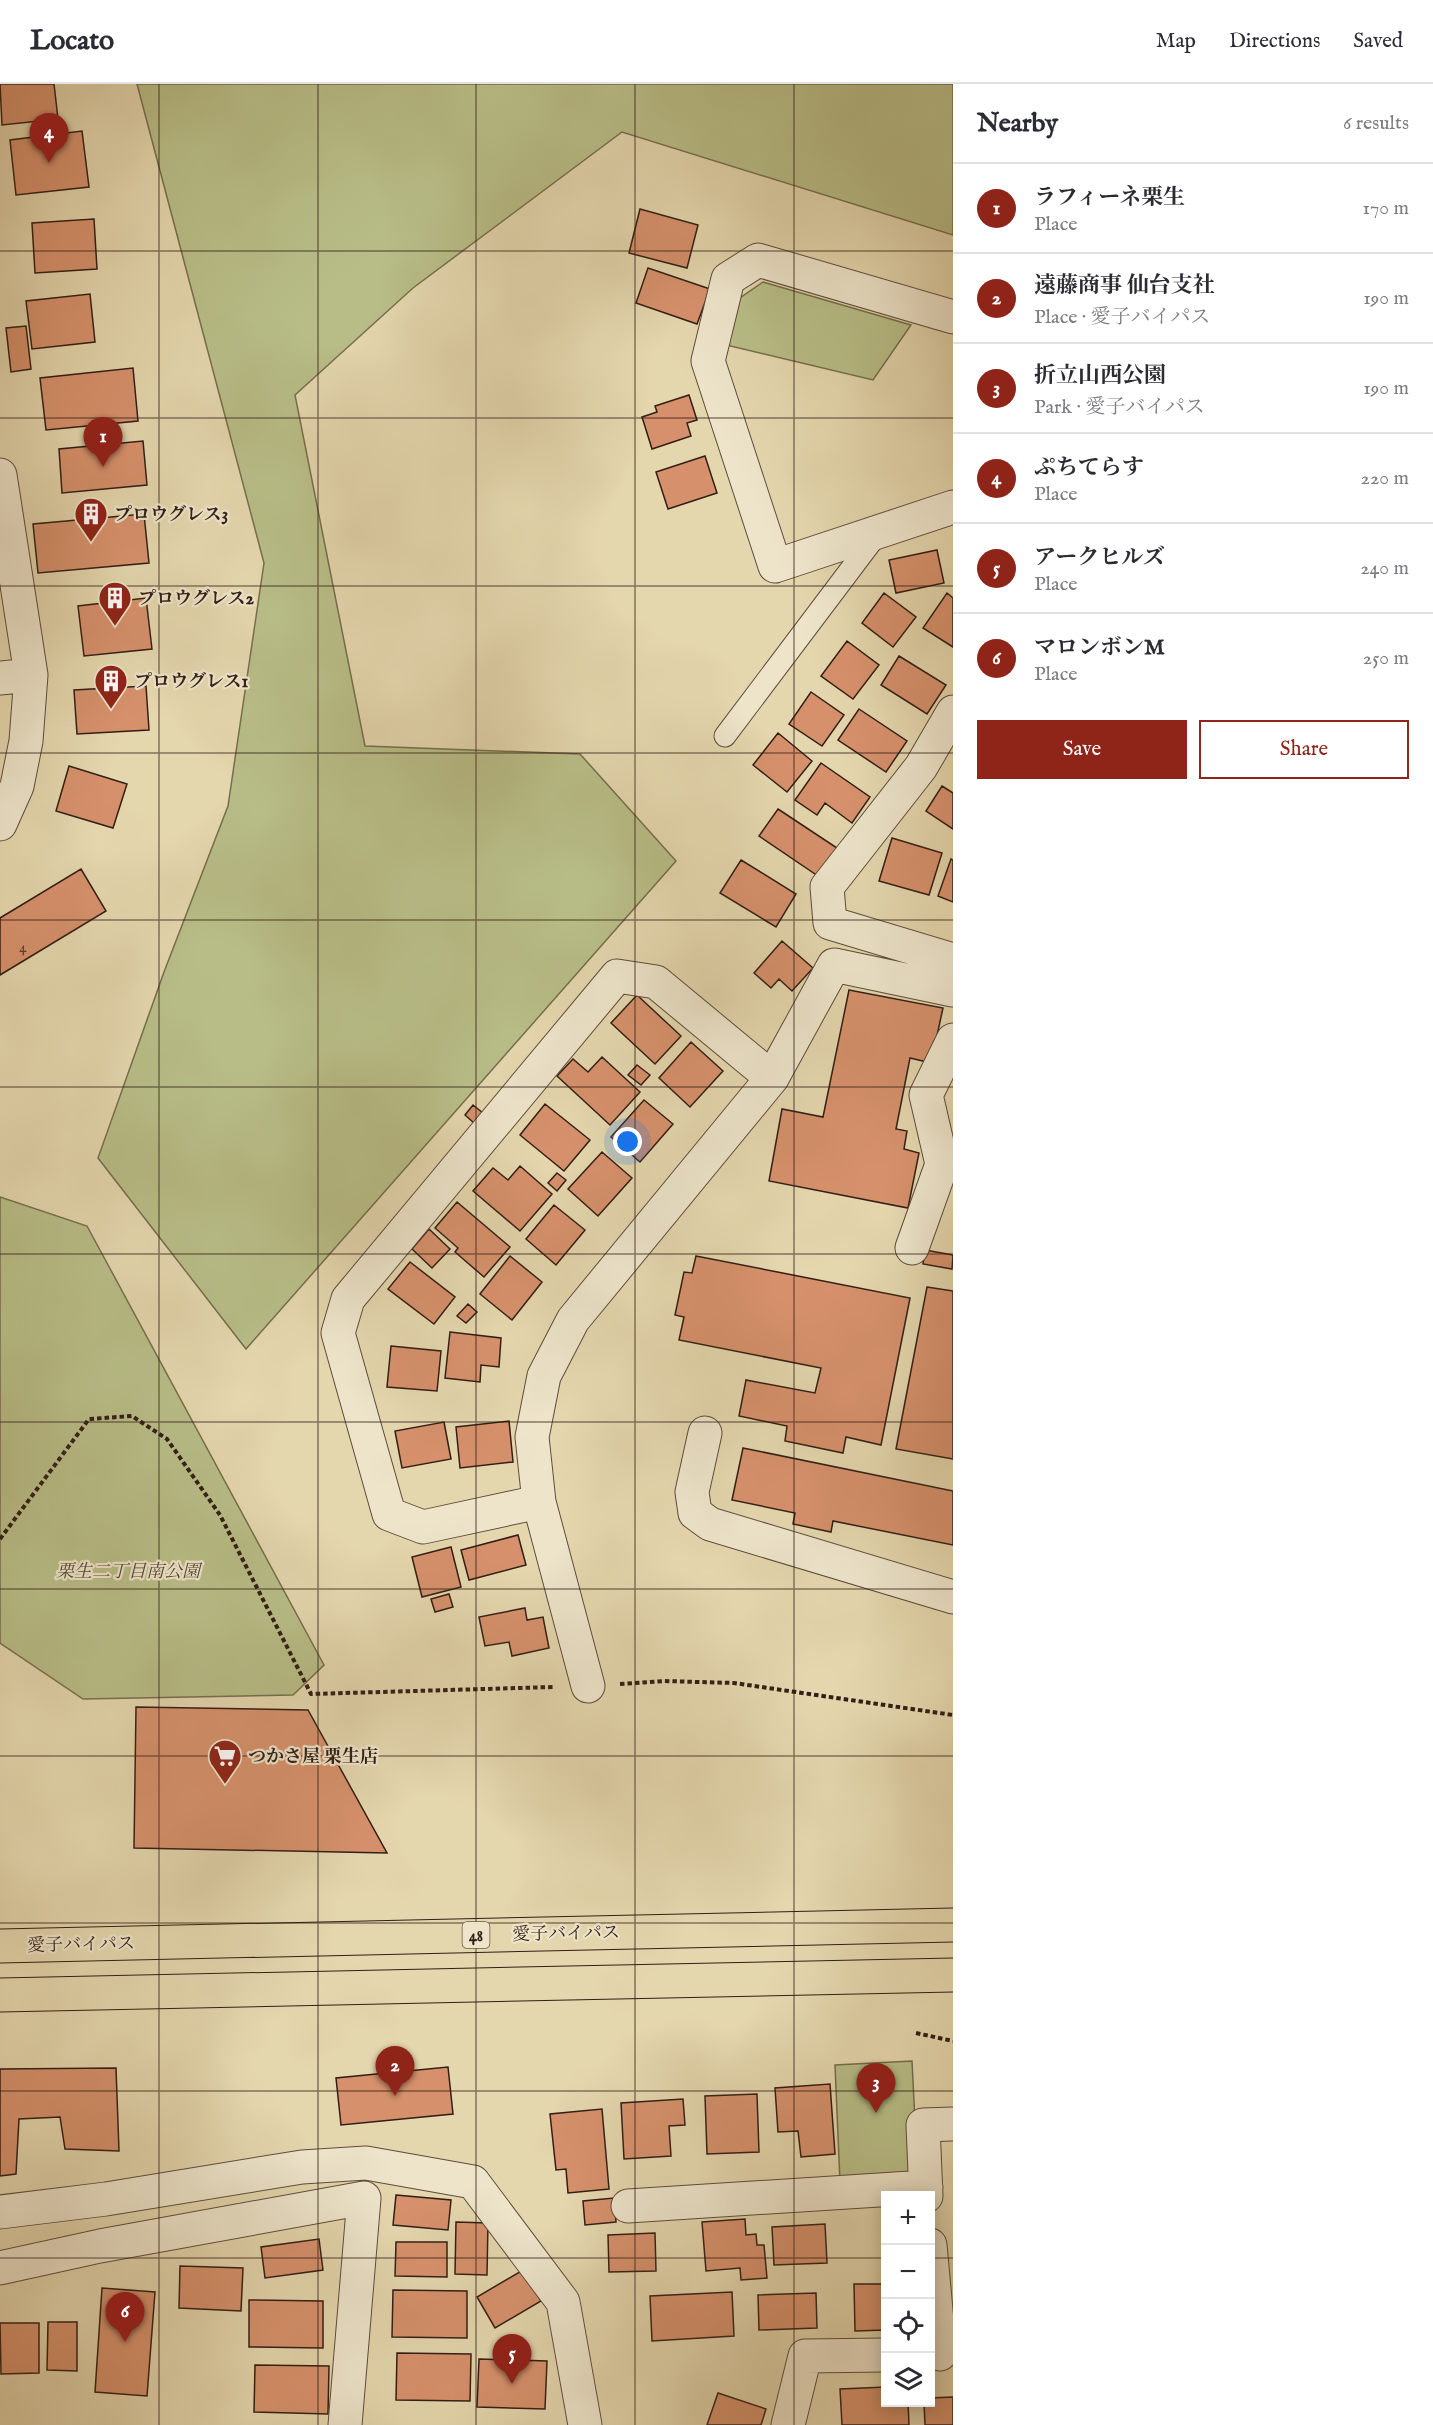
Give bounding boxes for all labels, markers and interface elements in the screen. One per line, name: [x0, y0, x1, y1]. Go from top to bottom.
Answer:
text: Locato: [30, 24, 114, 59]
text: Map: [1156, 28, 1196, 55]
text: Directions: [1229, 28, 1320, 55]
text: Saved: [1353, 28, 1403, 55]
text: Nearby: [977, 107, 1058, 140]
text: 6 results: [1343, 111, 1409, 136]
pin: 4: [29, 113, 68, 163]
text: ラフィーネ栗生: [1034, 184, 1185, 212]
text: 1: [993, 196, 1000, 221]
text: 170 m: [1363, 196, 1409, 221]
text: Place: [1034, 212, 1077, 237]
text: 遠藤商事 仙台支社: [1034, 272, 1215, 300]
text: 2: [992, 286, 1001, 311]
text: 190 m: [1363, 286, 1409, 311]
text: Place · 愛子バイパス: [1034, 305, 1210, 330]
text: 折立山西公園: [1034, 362, 1166, 390]
text: 3: [993, 376, 1000, 401]
text: 190 m: [1363, 376, 1409, 401]
text: Park · 愛子バイパス: [1034, 395, 1205, 420]
pin: 1: [84, 418, 122, 467]
text: ぷちてらす: [1034, 454, 1144, 482]
text: 4: [992, 466, 1001, 491]
text: 220 m: [1361, 466, 1409, 491]
text: Place: [1034, 482, 1077, 507]
building icon: プロウグレス3: [73, 496, 109, 543]
place label: プロウグレス3: [114, 504, 228, 527]
text: アークヒルズ: [1034, 544, 1165, 572]
text: 5: [993, 556, 1000, 581]
text: 240 m: [1360, 556, 1409, 581]
text: Place: [1034, 572, 1077, 597]
building icon: プロウグレス2: [97, 580, 133, 627]
place label: プロウグレス2: [138, 588, 254, 611]
text: マロンボンM: [1034, 634, 1165, 662]
text: 6: [992, 646, 1001, 671]
text: 250 m: [1363, 646, 1409, 671]
text: Place: [1034, 662, 1077, 687]
building icon: プロウグレス1: [93, 663, 129, 710]
place label: プロウグレス1: [134, 671, 248, 694]
button: Save: [977, 720, 1187, 779]
button: Share: [1199, 720, 1409, 779]
house number: 4: [19, 938, 27, 957]
your location: [613, 1127, 642, 1156]
park label: 栗生二丁目南公園: [56, 1561, 203, 1584]
supermarket icon: つかさ屋 栗生店: [207, 1738, 243, 1785]
place label: つかさ屋 栗生店: [248, 1746, 378, 1769]
road number: 48: [462, 1922, 490, 1948]
street label: 愛子バイパス: [512, 1922, 620, 1947]
street label: 愛子バイパス: [27, 1933, 135, 1958]
pin: 2: [376, 2046, 414, 2096]
pin: 3: [856, 2064, 896, 2113]
map controls: [881, 2191, 935, 2407]
button: +: [881, 2191, 935, 2245]
button: −: [881, 2245, 935, 2299]
pin: 6: [106, 2292, 144, 2342]
button: locate: [881, 2299, 935, 2353]
pin: 5: [492, 2334, 532, 2384]
button: layers: [881, 2353, 935, 2407]

